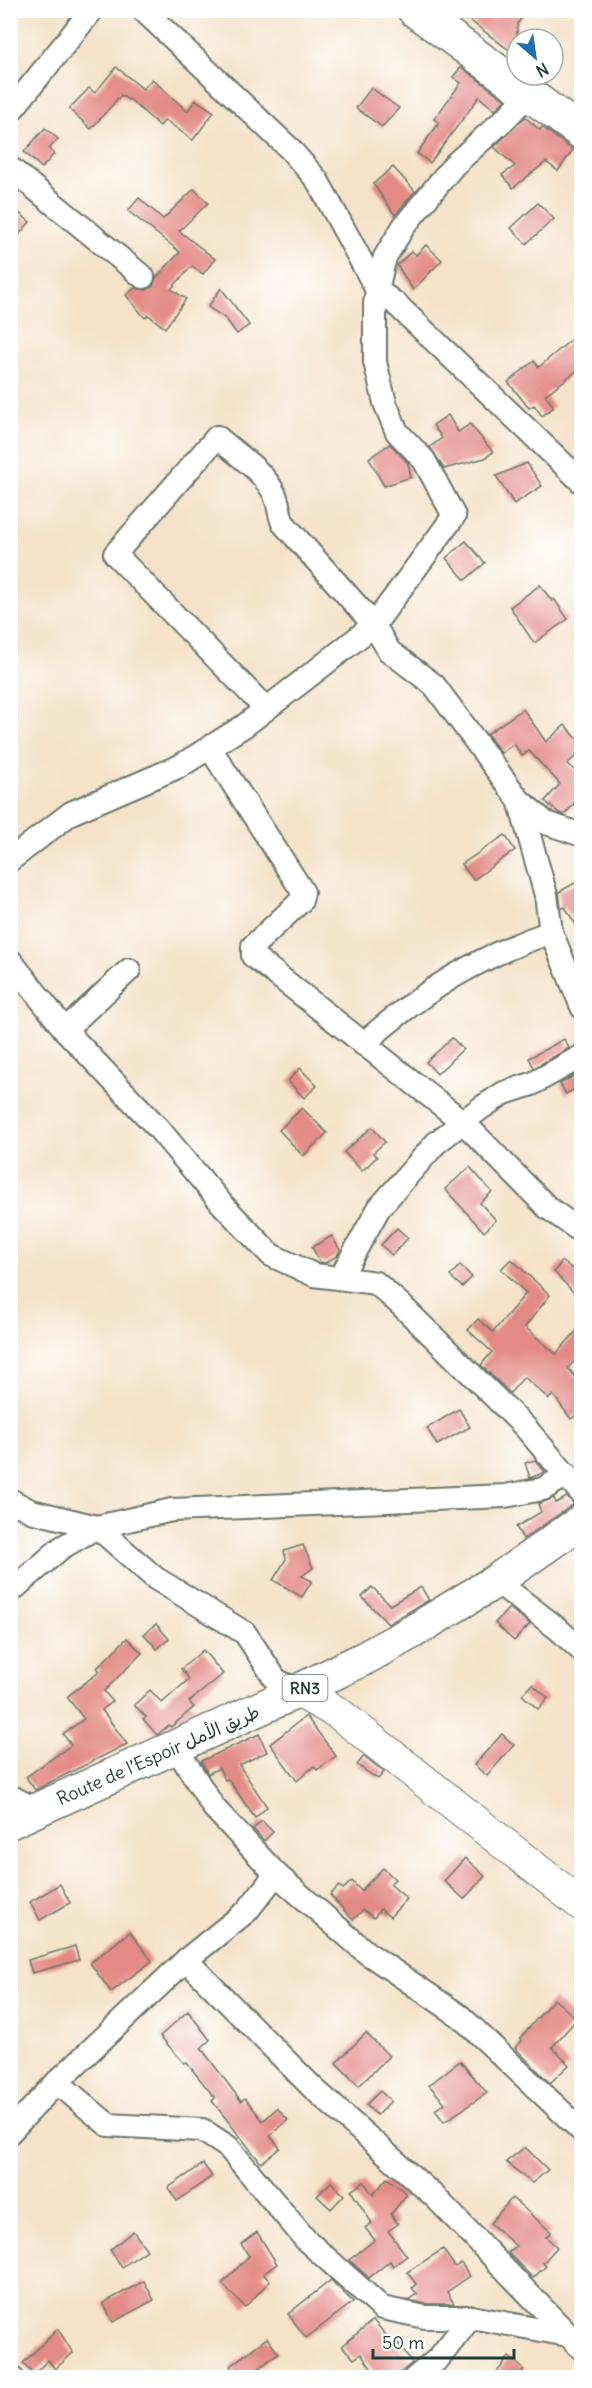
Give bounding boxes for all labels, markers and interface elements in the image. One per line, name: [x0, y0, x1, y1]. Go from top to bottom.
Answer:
north arrow: [505, 27, 565, 87]
text: N: [533, 59, 552, 82]
road number: RN3: [282, 1675, 328, 1701]
street label: Route de l’Espoir طريق الأمل: [53, 1700, 263, 1810]
scale bar: [373, 2322, 514, 2360]
text: 50 m: [382, 2331, 424, 2354]

